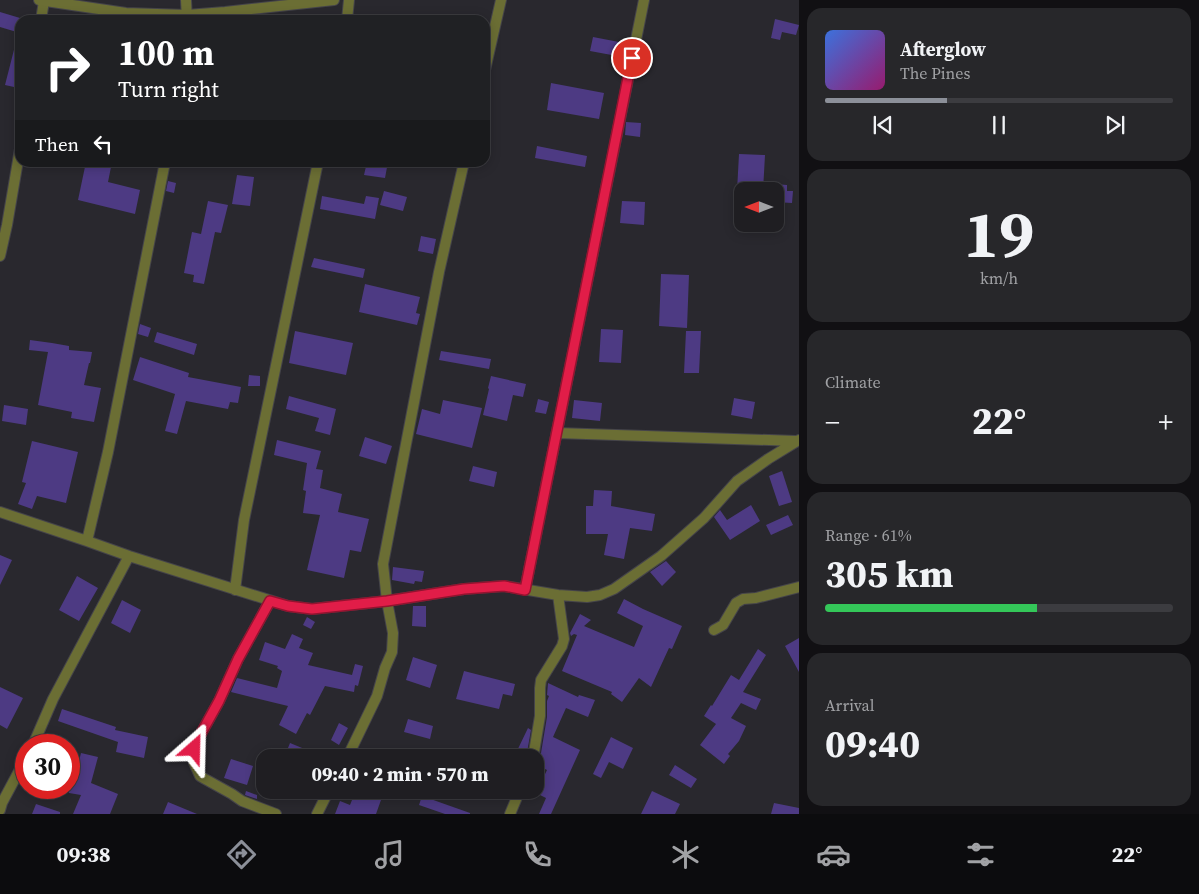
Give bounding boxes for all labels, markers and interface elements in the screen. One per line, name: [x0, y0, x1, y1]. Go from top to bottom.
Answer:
text: 100 m: [118, 29, 214, 77]
icon: right: [35, 35, 100, 100]
text: Afterglow: [900, 36, 986, 62]
pin: [611, 37, 653, 79]
icon: arrive: [618, 44, 646, 72]
text: The Pines: [900, 62, 970, 84]
text: Turn right: [118, 74, 219, 104]
icon: previous: [869, 111, 897, 139]
icon: pause: [985, 111, 1013, 139]
icon: next: [1101, 111, 1129, 139]
icon: left: [89, 130, 117, 158]
text: Then: [35, 131, 79, 157]
north arrow: [734, 182, 784, 232]
map controls: [734, 182, 784, 232]
text: 19: [964, 190, 1034, 279]
text: km/h: [980, 267, 1018, 289]
text: Climate: [825, 371, 881, 393]
text: 22°: [972, 395, 1026, 447]
text: −: [825, 403, 840, 441]
text: +: [1158, 403, 1173, 441]
text: Range · 61%: [825, 524, 912, 546]
text: 305 km: [825, 548, 953, 600]
text: Arrival: [825, 694, 874, 716]
text: 09:40: [825, 718, 920, 770]
position arrow: [167, 722, 219, 774]
speed limit sign: 30: [15, 734, 80, 799]
text: 09:40 · 2 min · 570 m: [311, 761, 489, 787]
icon: directions: [224, 837, 259, 872]
icon: music: [372, 837, 407, 872]
icon: phone: [520, 837, 555, 872]
icon: climate: [668, 837, 703, 872]
icon: car: [816, 837, 851, 872]
icon: filters: [963, 837, 998, 872]
text: 09:38: [56, 839, 111, 869]
text: 22°: [1111, 839, 1143, 869]

